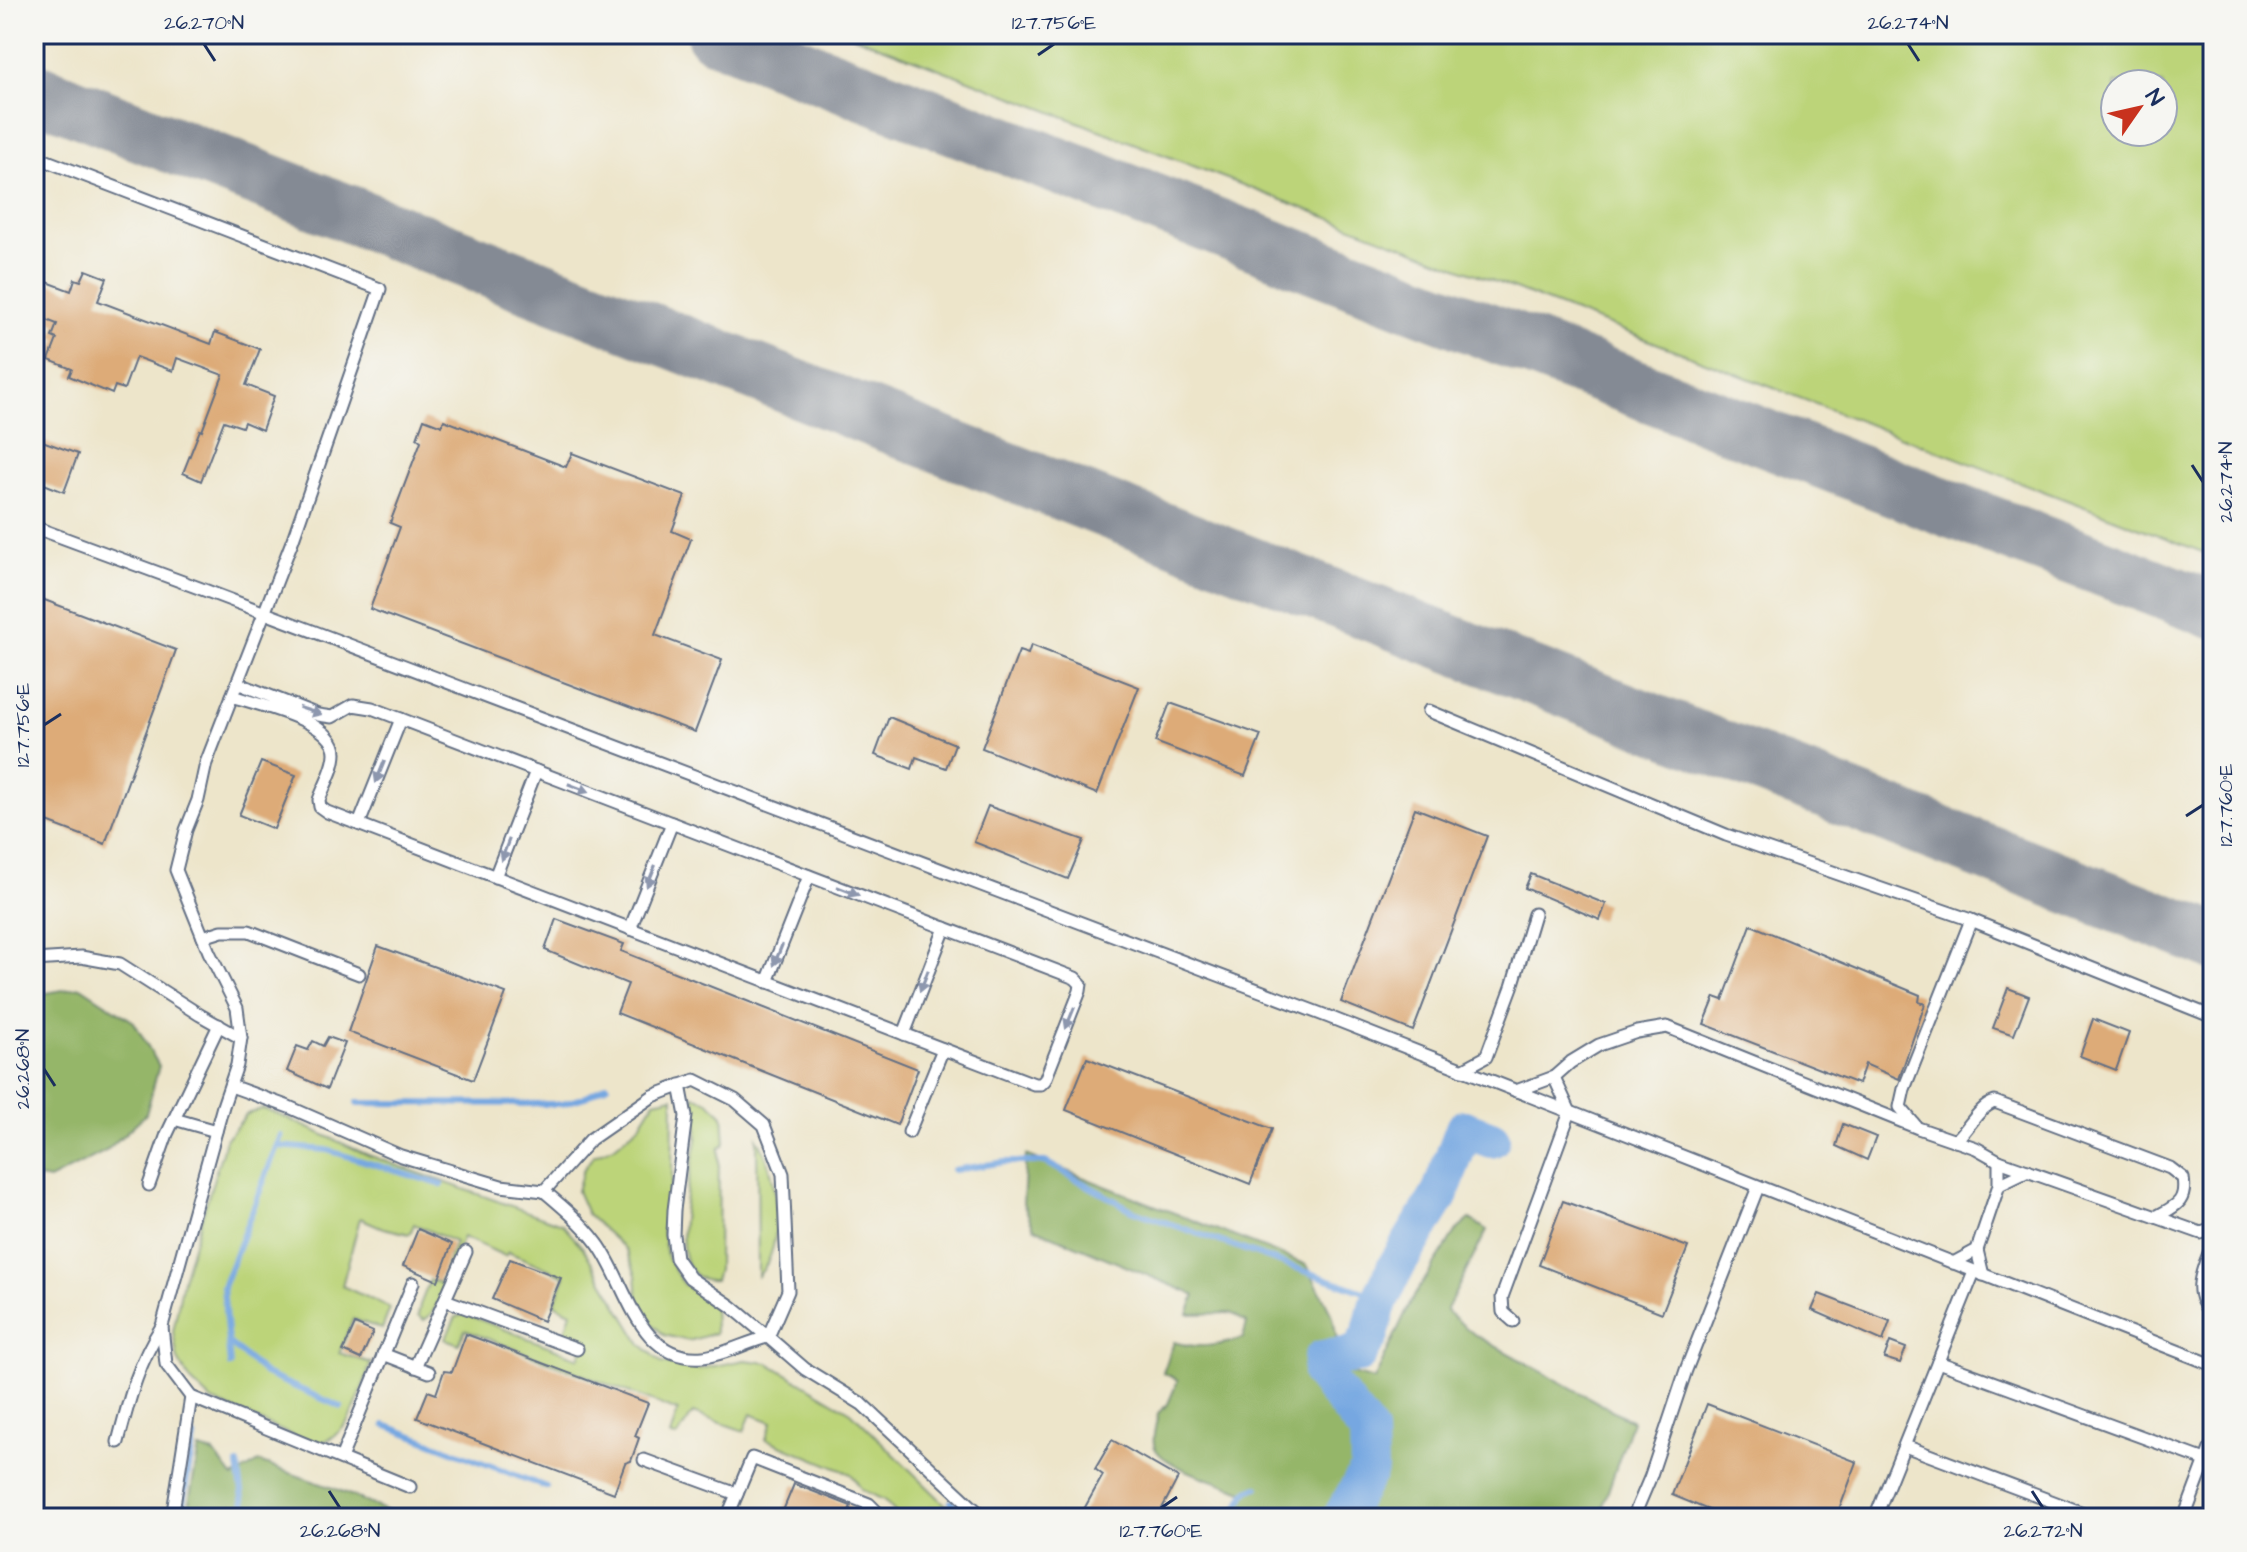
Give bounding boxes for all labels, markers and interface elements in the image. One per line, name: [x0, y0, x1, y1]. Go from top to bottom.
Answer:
text: 26.270°N: [164, 9, 244, 37]
text: 127.756°E: [1012, 9, 1096, 37]
text: 26.274°N: [1867, 9, 1949, 37]
north arrow: [2099, 68, 2179, 148]
text: N: [2138, 83, 2171, 112]
text: 26.274°N: [2212, 441, 2240, 523]
text: 127.756°E: [9, 683, 37, 767]
one-way arrow: [298, 705, 322, 718]
one-way arrow: [373, 760, 386, 784]
text: 127.760°E: [2212, 763, 2240, 846]
one-way arrow: [567, 782, 591, 795]
one-way arrow: [498, 838, 511, 862]
one-way arrow: [644, 864, 657, 888]
one-way arrow: [836, 885, 860, 898]
one-way arrow: [771, 943, 784, 967]
one-way arrow: [917, 969, 930, 993]
one-way arrow: [1063, 1006, 1076, 1030]
text: 26.268°N: [9, 1029, 37, 1109]
text: 26.268°N: [300, 1517, 380, 1545]
text: 127.760°E: [1120, 1517, 1203, 1545]
text: 26.272°N: [2004, 1517, 2082, 1545]

